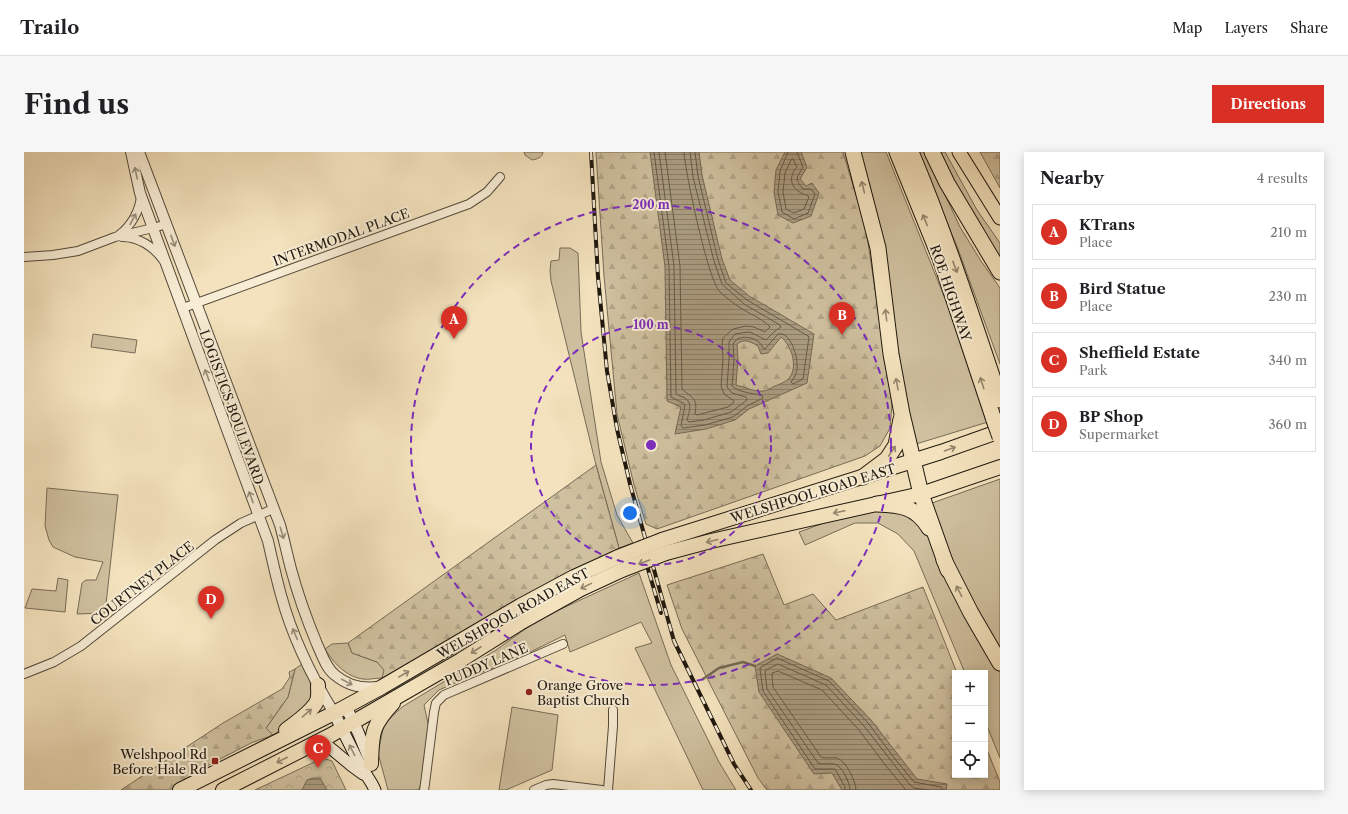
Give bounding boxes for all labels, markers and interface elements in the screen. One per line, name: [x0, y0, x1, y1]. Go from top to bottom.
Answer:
text: Trailo: [20, 16, 79, 39]
text: Map: [1172, 19, 1202, 37]
text: Layers: [1224, 19, 1268, 37]
text: Share: [1290, 19, 1328, 37]
button: Directions: [1212, 85, 1324, 123]
text: Find us: [24, 87, 129, 121]
one-way arrow: [131, 167, 139, 180]
text: Nearby: [1040, 168, 1104, 188]
text: 4 results: [1257, 170, 1308, 186]
one-way arrow: [859, 181, 866, 194]
text: 200 m: [632, 197, 670, 212]
street label: INTERMODAL PLACE: [271, 205, 411, 269]
one-way arrow: [129, 213, 137, 225]
one-way arrow: [920, 215, 928, 227]
text: KTrans: [1079, 215, 1135, 234]
text: A: [1049, 224, 1059, 240]
text: 210 m: [1270, 224, 1307, 240]
one-way arrow: [170, 234, 178, 246]
text: Place: [1079, 234, 1112, 250]
street label: ROE HIGHWAY: [927, 243, 975, 344]
one-way arrow: [952, 260, 960, 272]
text: Bird Statue: [1079, 279, 1166, 298]
text: B: [1049, 288, 1059, 304]
text: 230 m: [1269, 288, 1307, 304]
text: Place: [1079, 298, 1112, 314]
pin: B: [829, 302, 855, 335]
pin: A: [441, 306, 467, 339]
one-way arrow: [882, 309, 890, 322]
text: 100 m: [633, 317, 669, 332]
street label: LOGISTICS BOULEVARD: [197, 327, 267, 487]
text: Sheffield Estate: [1079, 343, 1200, 362]
text: C: [1049, 352, 1059, 368]
text: 340 m: [1269, 352, 1307, 368]
text: Park: [1079, 362, 1107, 378]
one-way arrow: [203, 368, 210, 381]
one-way arrow: [978, 376, 985, 389]
one-way arrow: [892, 378, 900, 391]
text: BP Shop: [1079, 407, 1143, 426]
text: D: [1048, 416, 1060, 432]
text: 360 m: [1268, 416, 1307, 432]
text: Supermarket: [1079, 426, 1159, 442]
centre of rings: [644, 438, 658, 452]
one-way arrow: [944, 445, 957, 452]
one-way arrow: [888, 446, 896, 457]
street label: WELSHPOOL ROAD EAST: [728, 460, 898, 526]
one-way arrow: [247, 492, 255, 504]
your location: [620, 503, 640, 523]
one-way arrow: [832, 509, 845, 517]
one-way arrow: [279, 526, 286, 539]
one-way arrow: [706, 537, 719, 545]
street label: COURTNEY PLACE: [87, 538, 197, 628]
one-way arrow: [638, 558, 650, 566]
street label: WELSHPOOL ROAD EAST: [433, 564, 592, 662]
one-way arrow: [581, 583, 593, 590]
pin: D: [198, 586, 224, 619]
one-way arrow: [955, 586, 963, 598]
one-way arrow: [291, 629, 298, 641]
street label: PUDDY LANE: [442, 639, 530, 689]
one-way arrow: [470, 647, 482, 655]
one-way arrow: [398, 669, 410, 677]
map controls: [952, 670, 988, 778]
button: +: [952, 670, 988, 706]
place label: Orange Grove Baptist Church: [537, 677, 630, 708]
one-way arrow: [341, 679, 353, 686]
marker: Orange Grove Baptist Church: [524, 687, 534, 697]
button: −: [952, 706, 988, 742]
one-way arrow: [301, 709, 312, 718]
pin: C: [305, 735, 331, 768]
button: locate: [952, 742, 988, 778]
one-way arrow: [348, 745, 355, 757]
place label: Welshpool Rd Before Hale Rd: [112, 746, 207, 777]
marker: Welshpool Rd Before Hale Rd: [210, 756, 220, 766]
one-way arrow: [277, 757, 289, 764]

